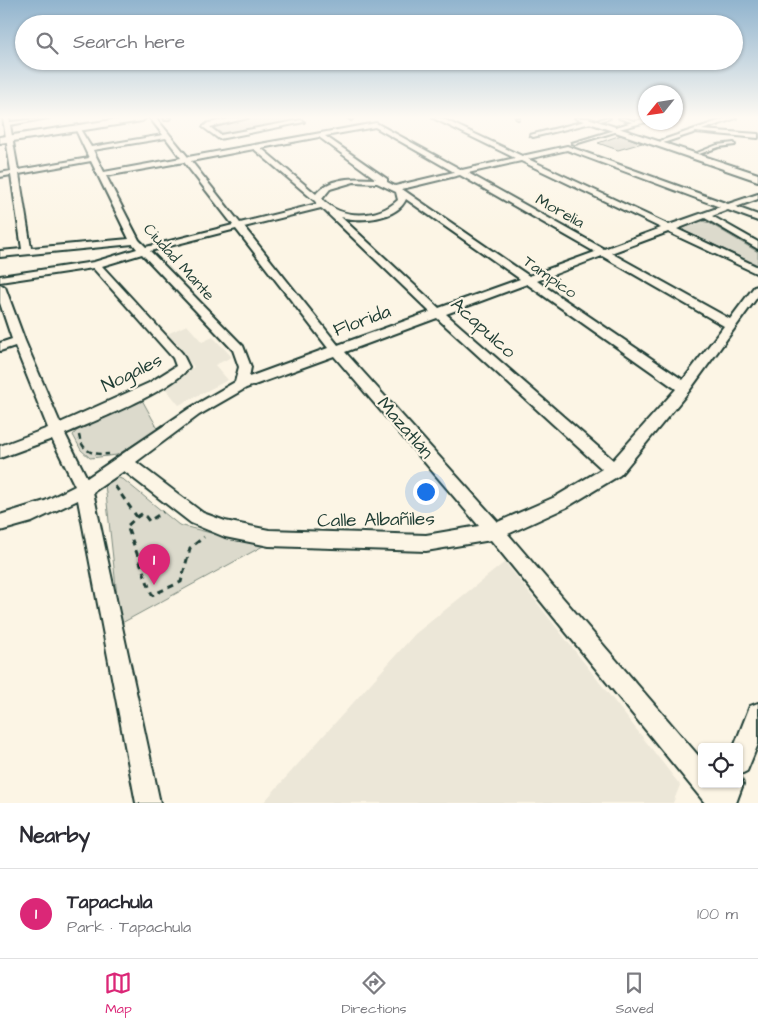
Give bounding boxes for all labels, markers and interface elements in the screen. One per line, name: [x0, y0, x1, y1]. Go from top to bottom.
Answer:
search box: [15, 15, 743, 70]
icon: search: [33, 29, 61, 57]
text: Search here: [73, 29, 185, 56]
north arrow: [638, 85, 683, 130]
street label: Morelia: [532, 189, 588, 233]
street label: Ciudad Mante: [138, 218, 220, 306]
street label: Tampico: [519, 250, 581, 304]
street label: Acapulco: [444, 291, 522, 365]
street label: Florida: [329, 298, 395, 344]
street label: Nogales: [97, 347, 168, 400]
street label: Mazatlán: [370, 391, 440, 465]
your location: [413, 479, 439, 505]
street label: Calle Albañiles: [317, 505, 435, 535]
pin: 1: [138, 544, 170, 585]
map controls: [698, 743, 743, 788]
button: locate: [698, 743, 743, 788]
text: Nearby: [20, 821, 90, 850]
text: Tapachula: [67, 889, 152, 916]
text: 1: [35, 903, 37, 925]
text: 100 m: [697, 903, 738, 925]
text: Park · Tapachula: [67, 916, 191, 938]
tab: Map: [104, 969, 132, 1019]
tab: Directions: [341, 969, 406, 1019]
tab: Saved: [615, 969, 654, 1019]

